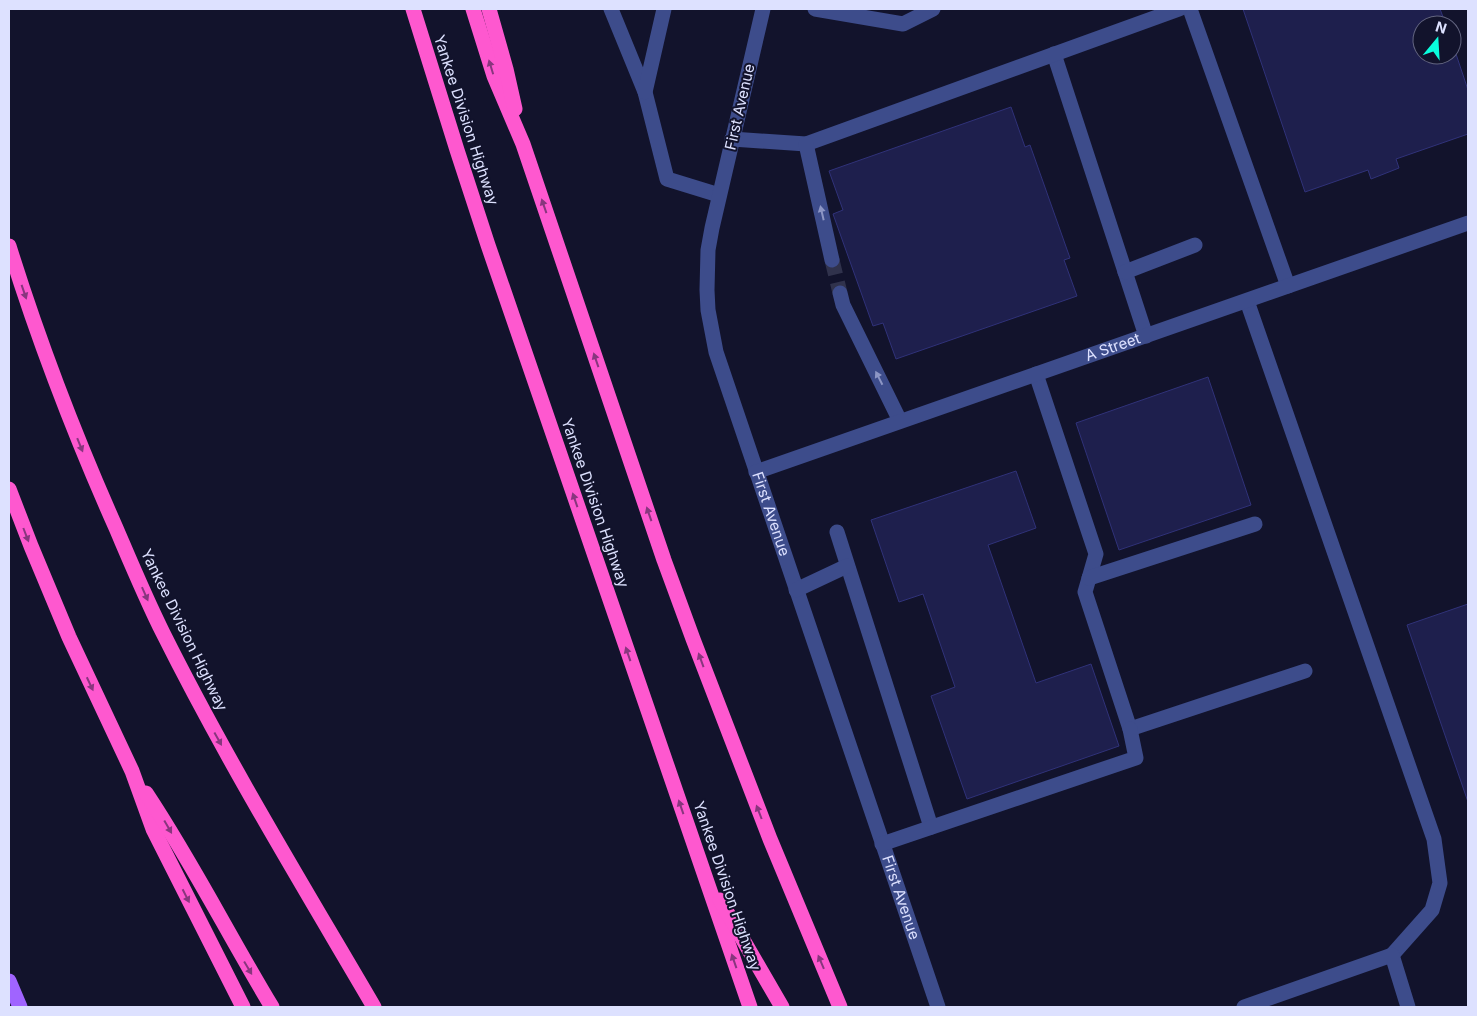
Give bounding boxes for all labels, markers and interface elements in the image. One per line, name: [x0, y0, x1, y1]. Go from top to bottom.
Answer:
north arrow: [1412, 15, 1462, 65]
text: N: [1433, 17, 1449, 37]
street label: Yankee Division Highway: [430, 32, 503, 208]
one-way arrow: [487, 59, 495, 74]
street label: First Avenue: [720, 62, 759, 152]
one-way arrow: [540, 198, 548, 213]
one-way arrow: [817, 204, 825, 220]
one-way arrow: [21, 285, 28, 300]
street label: A Street: [1083, 328, 1143, 365]
one-way arrow: [592, 352, 600, 367]
one-way arrow: [874, 370, 883, 385]
street label: Yankee Division Highway: [558, 416, 634, 591]
one-way arrow: [77, 438, 85, 452]
street label: First Avenue: [748, 469, 794, 558]
one-way arrow: [571, 492, 579, 507]
one-way arrow: [644, 506, 652, 521]
one-way arrow: [22, 528, 30, 543]
street label: Yankee Division Highway: [137, 546, 232, 714]
one-way arrow: [141, 587, 149, 601]
one-way arrow: [624, 646, 631, 661]
one-way arrow: [697, 653, 704, 668]
one-way arrow: [87, 677, 95, 691]
one-way arrow: [214, 731, 222, 746]
street label: Yankee Division Highway: [690, 799, 766, 974]
one-way arrow: [677, 800, 684, 815]
one-way arrow: [755, 805, 763, 819]
one-way arrow: [163, 820, 172, 833]
street label: First Avenue: [878, 853, 924, 942]
one-way arrow: [182, 888, 190, 903]
one-way arrow: [730, 953, 738, 968]
one-way arrow: [817, 955, 825, 969]
one-way arrow: [244, 961, 253, 974]

